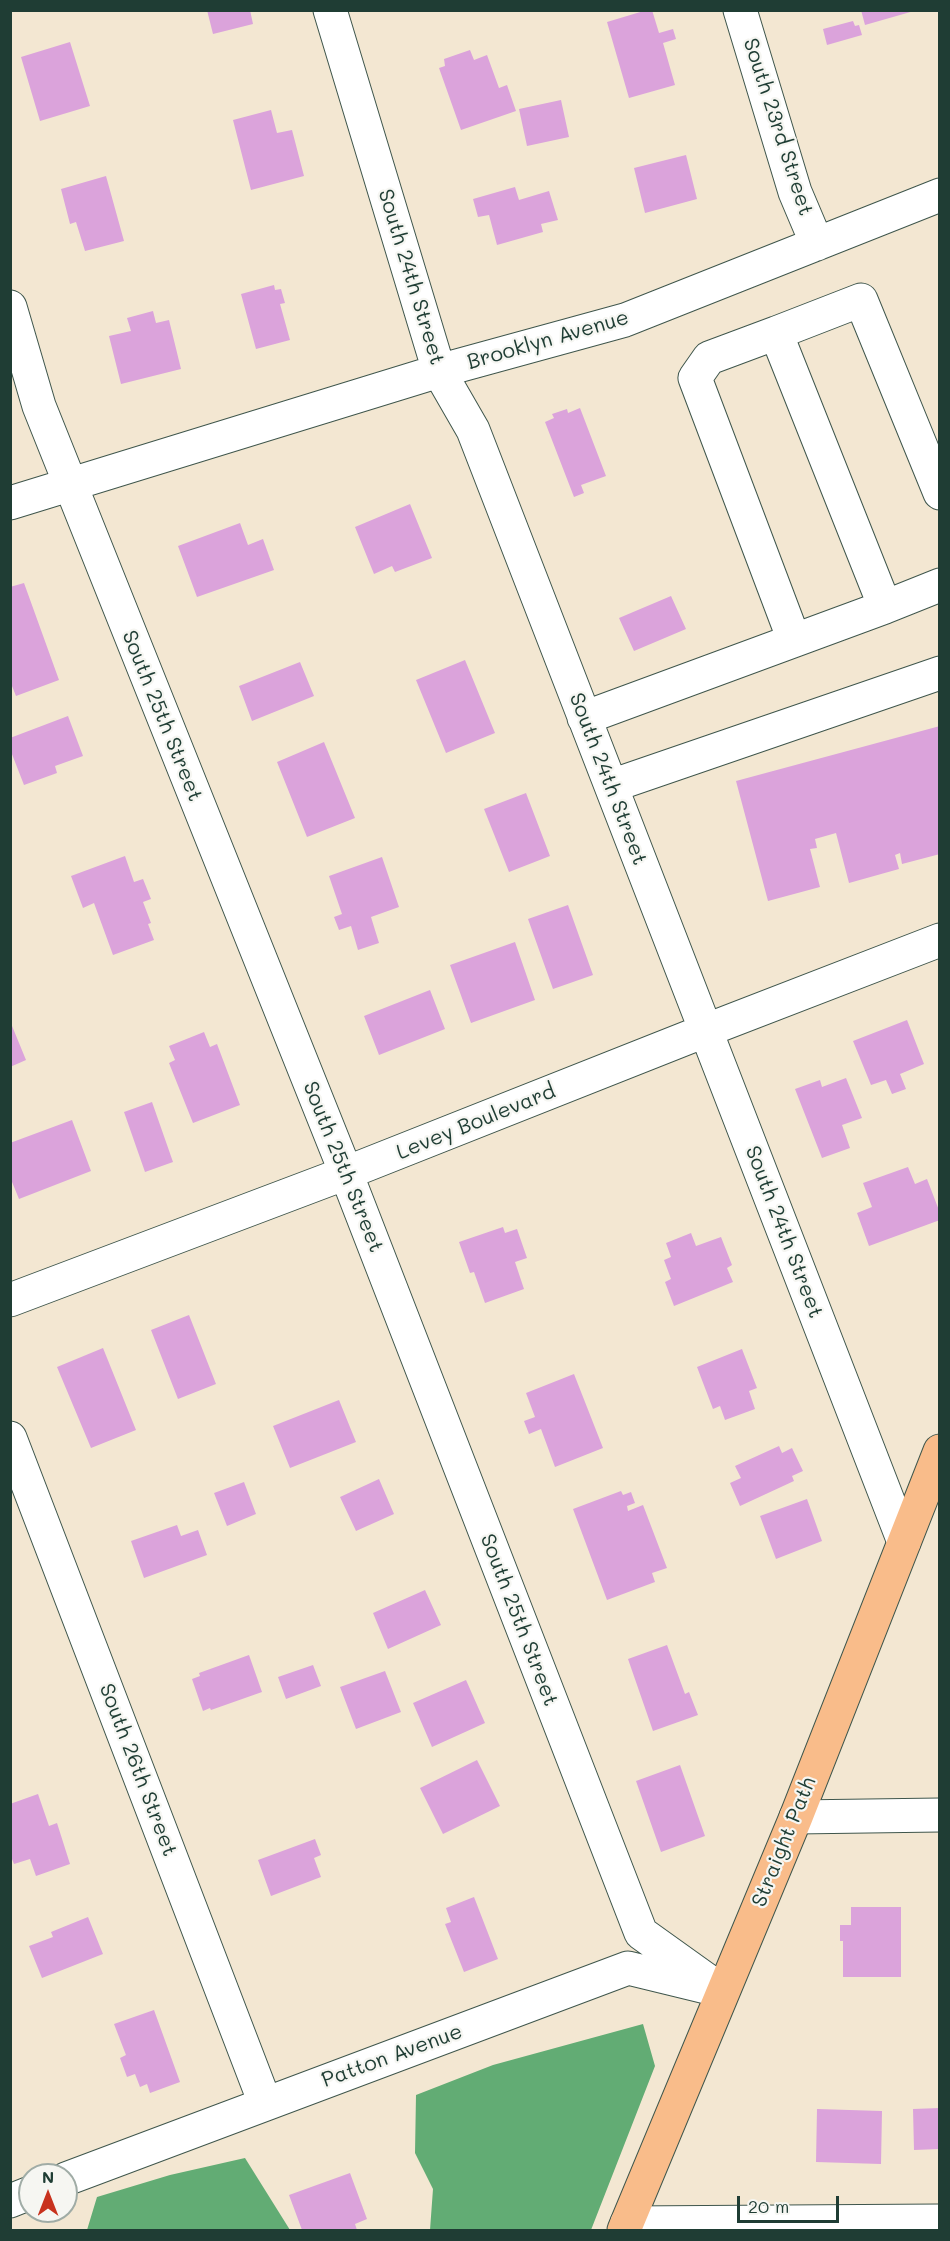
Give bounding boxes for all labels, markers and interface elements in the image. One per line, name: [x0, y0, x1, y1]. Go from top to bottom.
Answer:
street label: South 23rd Street: [737, 35, 819, 219]
street label: South 24th Street: [372, 186, 450, 368]
street label: Brooklyn Avenue: [464, 305, 632, 375]
street label: South 25th Street: [116, 627, 208, 805]
street label: South 24th Street: [564, 689, 652, 869]
street label: South 25th Street: [297, 1078, 389, 1256]
street label: Levey Boulevard: [393, 1079, 559, 1165]
street label: South 24th Street: [740, 1142, 828, 1322]
street label: South 25th Street: [475, 1530, 563, 1710]
street label: South 26th Street: [94, 1680, 182, 1860]
street label: Straight Path: [746, 1773, 822, 1911]
street label: Patton Avenue: [318, 2019, 466, 2093]
north arrow: [18, 2163, 78, 2223]
text: N: [42, 2166, 54, 2187]
scale bar: [740, 2184, 842, 2222]
text: 20 m: [748, 2194, 789, 2218]

